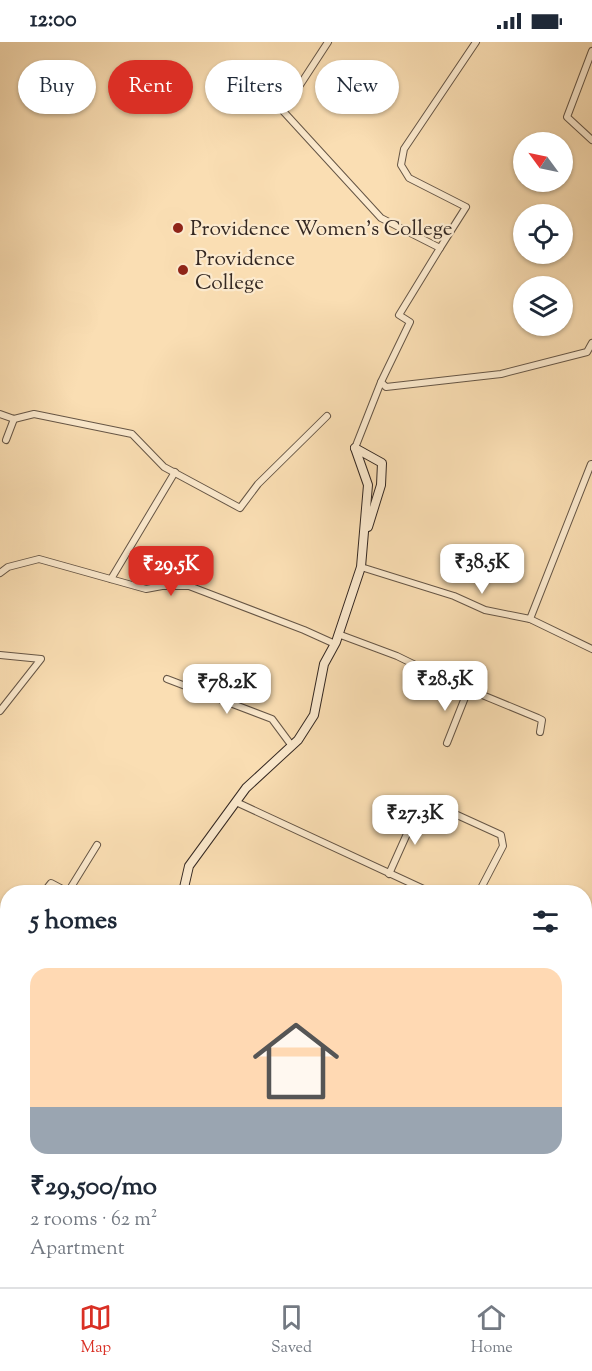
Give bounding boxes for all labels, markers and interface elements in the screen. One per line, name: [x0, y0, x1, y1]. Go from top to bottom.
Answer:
text: 12:00: [30, 5, 77, 37]
chip: Buy: [18, 60, 96, 114]
chip: Rent: [108, 60, 193, 114]
chip: Filters: [205, 60, 303, 114]
chip: New: [315, 60, 399, 114]
north arrow: [513, 132, 573, 192]
map controls: [513, 132, 573, 336]
button: locate: [513, 204, 573, 264]
place label: Providence Women's College: [190, 215, 453, 245]
marker: Providence Women's College: [171, 221, 185, 235]
place label: Providence College: [195, 245, 295, 299]
marker: Providence College: [176, 263, 190, 277]
button: layers: [513, 276, 573, 336]
pin: ₹38.5K: [433, 544, 531, 595]
pin: ₹29.5K: [122, 546, 220, 597]
text: ₹38.5K: [454, 549, 510, 578]
text: ₹29.5K: [143, 551, 199, 580]
pin: ₹28.5K: [396, 661, 494, 712]
pin: ₹78.2K: [178, 664, 276, 715]
text: ₹28.5K: [417, 666, 473, 695]
text: ₹78.2K: [197, 669, 257, 698]
pin: ₹27.3K: [366, 795, 464, 846]
text: ₹27.3K: [386, 800, 444, 829]
text: 5 homes: [30, 903, 117, 940]
icon: filters: [529, 905, 562, 938]
icon: home: [242, 1007, 350, 1115]
text: ₹29,500/mo: [30, 1169, 157, 1206]
text: 2 rooms · 62 m²: [30, 1206, 158, 1235]
text: Apartment: [30, 1235, 125, 1264]
tab: Map: [79, 1301, 112, 1360]
tab: Saved: [271, 1301, 312, 1360]
tab: Home: [471, 1301, 513, 1360]

